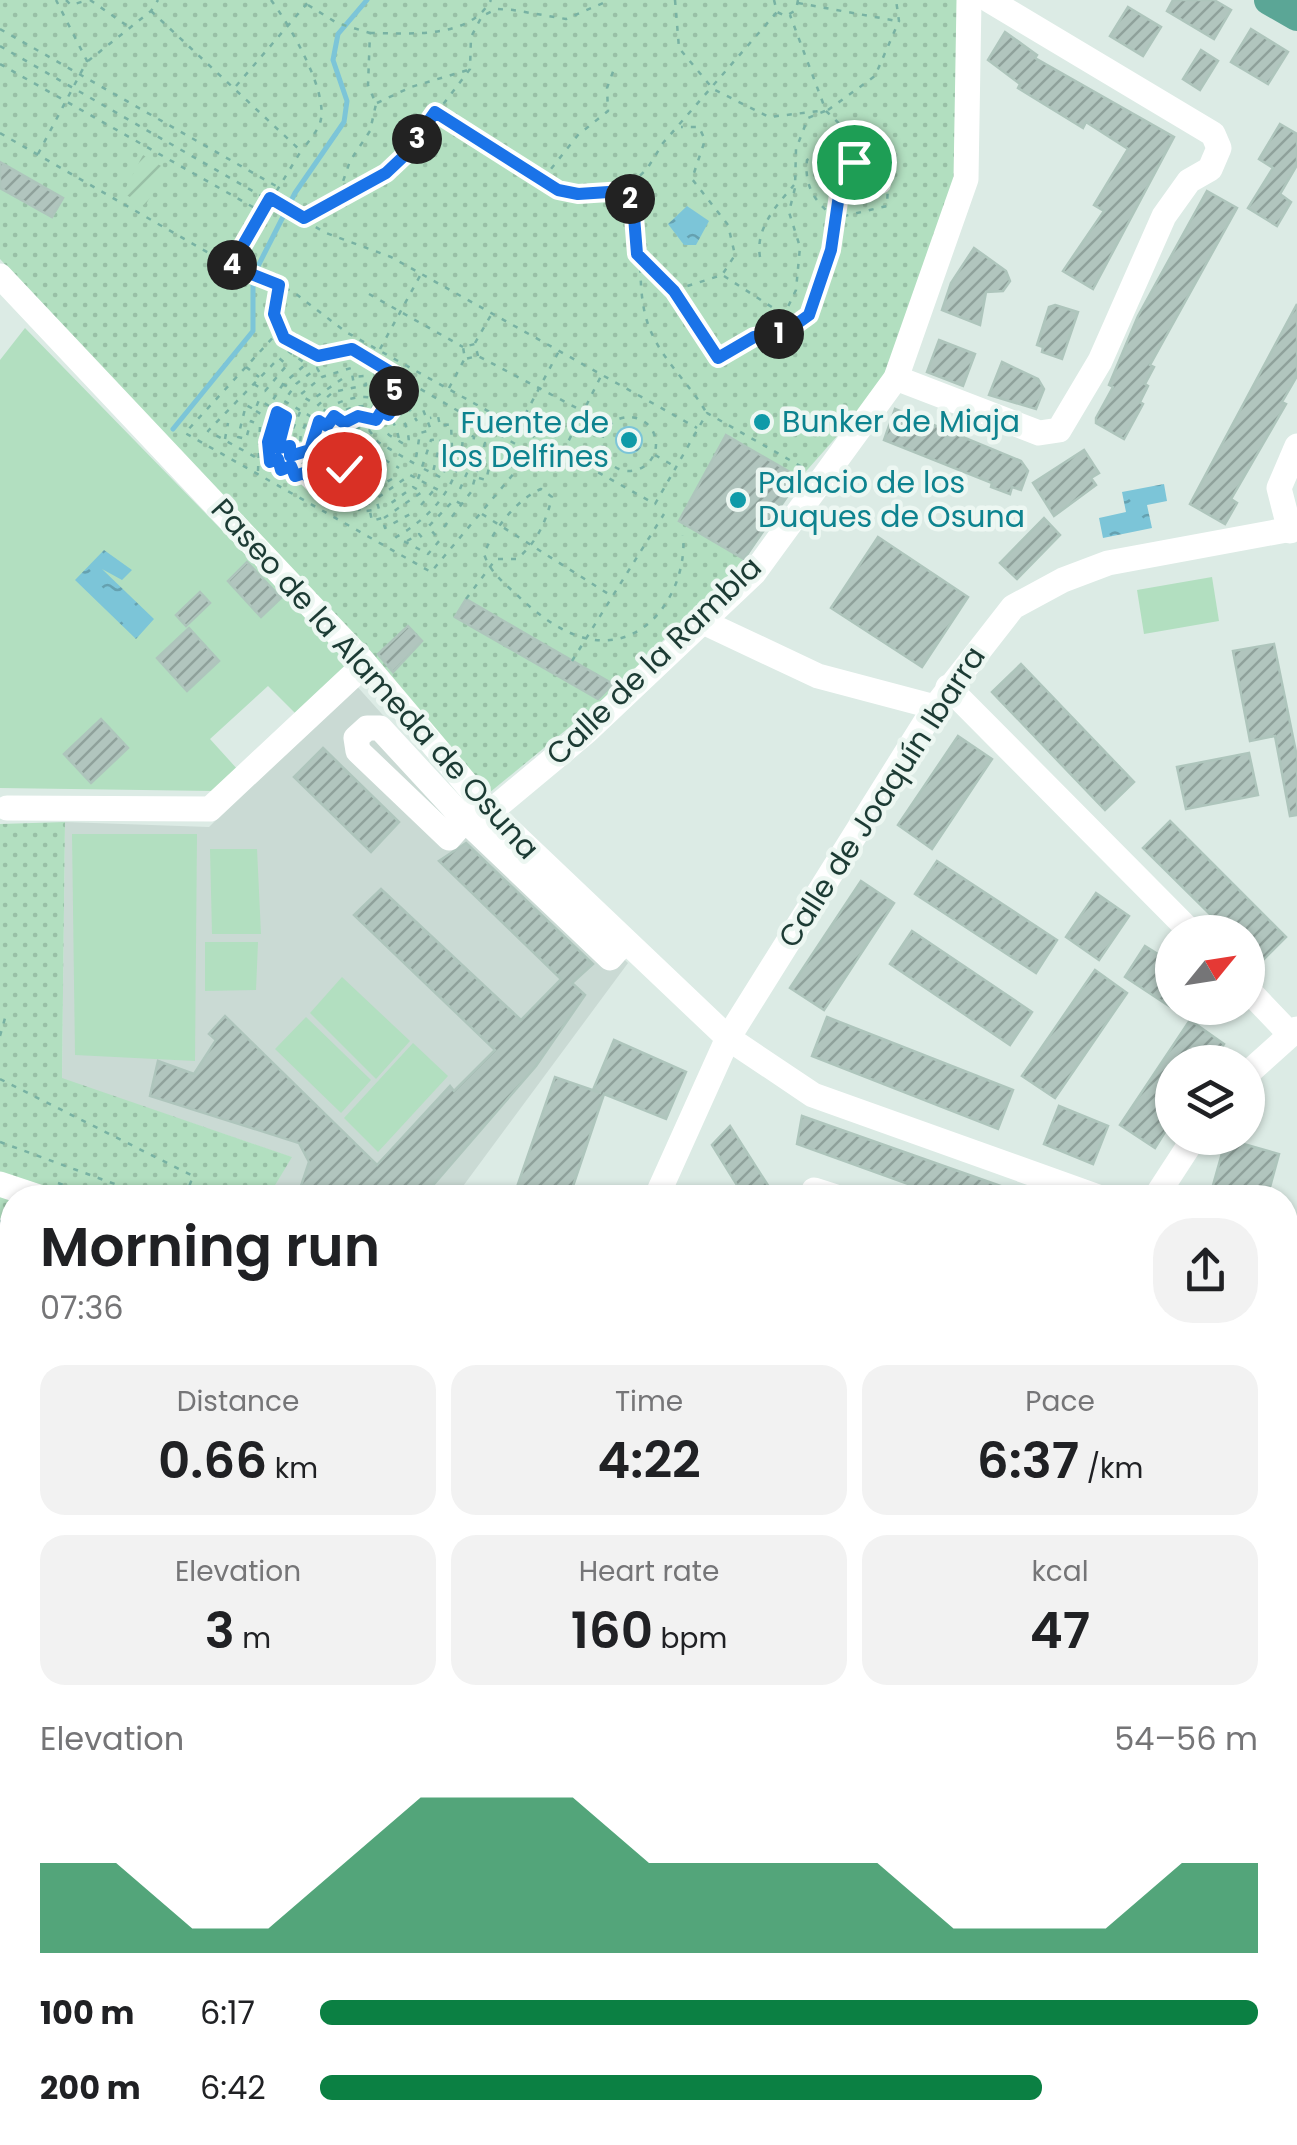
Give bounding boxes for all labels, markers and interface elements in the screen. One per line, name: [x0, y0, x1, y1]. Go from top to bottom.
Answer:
pin: 3: [392, 114, 442, 164]
text: 3: [409, 119, 425, 158]
pin: [812, 120, 897, 205]
icon: arrive: [827, 135, 882, 190]
pin: 2: [605, 174, 655, 224]
text: 2: [622, 179, 638, 218]
pin: 4: [207, 240, 257, 290]
text: 4: [223, 245, 241, 284]
pin: 1: [754, 309, 804, 359]
text: 1: [774, 314, 784, 353]
pin: 5: [369, 366, 419, 416]
text: 5: [385, 371, 403, 410]
place label: Bunker de Miaja: [782, 400, 1020, 443]
place label: Fuente de los Delfines: [441, 401, 609, 478]
marker: Bunker de Miaja: [751, 411, 773, 433]
pin: [302, 427, 387, 512]
marker: Fuente de los Delfines: [618, 429, 640, 451]
icon: check: [317, 442, 372, 497]
place label: Palacio de los Duques de Osuna: [758, 461, 1025, 538]
street label: Paseo de la Alameda de Osuna: [201, 489, 549, 869]
marker: Palacio de los Duques de Osuna: [727, 489, 749, 511]
street label: Calle de la Rambla: [536, 546, 771, 775]
street label: Calle de Joaquín Ibarra: [768, 638, 995, 956]
north arrow: [1155, 915, 1265, 1025]
map controls: [1155, 915, 1265, 1155]
button: layers: [1155, 1045, 1265, 1155]
text: Morning run: [40, 1208, 380, 1285]
button: share: [1153, 1218, 1258, 1323]
text: 07:36: [40, 1285, 124, 1330]
text: Distance: [177, 1382, 299, 1421]
text: Time: [615, 1382, 683, 1421]
text: Pace: [1025, 1382, 1095, 1421]
text: 0.66: [158, 1425, 267, 1496]
text: 4:22: [597, 1425, 701, 1496]
text: 6:37: [977, 1425, 1079, 1496]
text: km: [267, 1449, 318, 1488]
text: /km: [1079, 1449, 1143, 1488]
text: Elevation: [175, 1552, 301, 1591]
text: Heart rate: [579, 1552, 719, 1591]
text: kcal: [1031, 1552, 1089, 1591]
text: 3: [205, 1595, 235, 1666]
text: 160: [571, 1595, 653, 1666]
text: 47: [1030, 1595, 1090, 1666]
text: m: [235, 1619, 271, 1658]
text: bpm: [653, 1619, 727, 1658]
text: Elevation: [40, 1716, 184, 1761]
text: 54–56 m: [1114, 1716, 1258, 1761]
text: 100 m: [40, 1990, 134, 2035]
text: 6:17: [200, 1990, 255, 2035]
text: 200 m: [40, 2065, 141, 2110]
text: 6:42: [200, 2065, 266, 2110]

